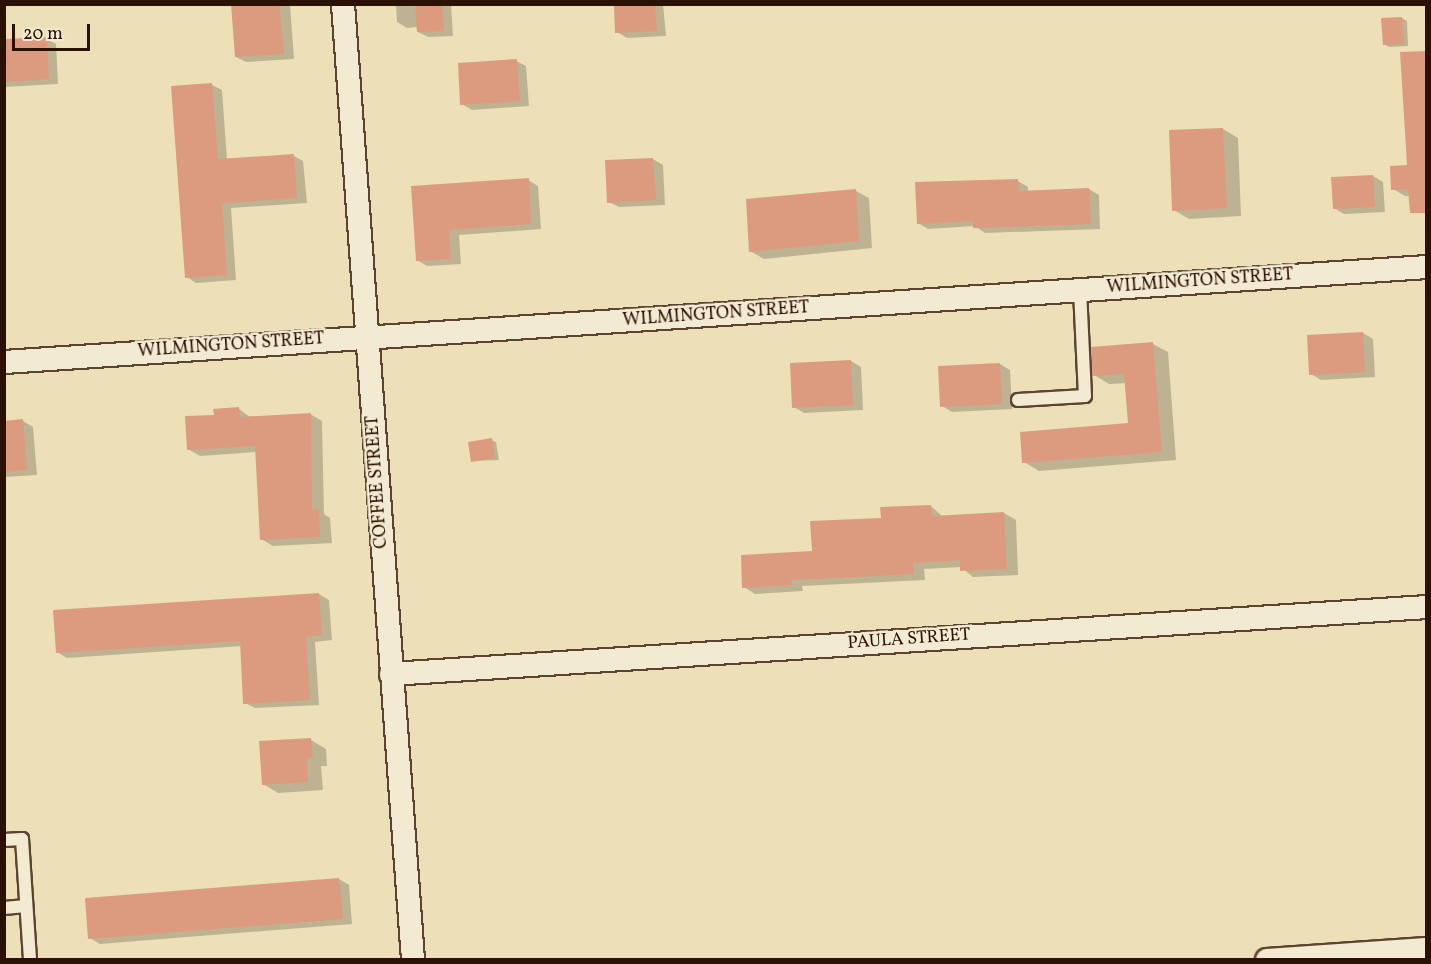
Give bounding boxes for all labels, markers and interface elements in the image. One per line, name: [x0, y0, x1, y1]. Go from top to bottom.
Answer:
scale bar: [15, 12, 93, 50]
text: 20 m: [23, 22, 63, 47]
street label: WILMINGTON STREET: [1106, 265, 1294, 299]
street label: WILMINGTON STREET: [622, 298, 810, 332]
street label: WILMINGTON STREET: [137, 329, 325, 363]
street label: COFFEE STREET: [363, 415, 393, 549]
street label: PAULA STREET: [847, 625, 971, 655]

